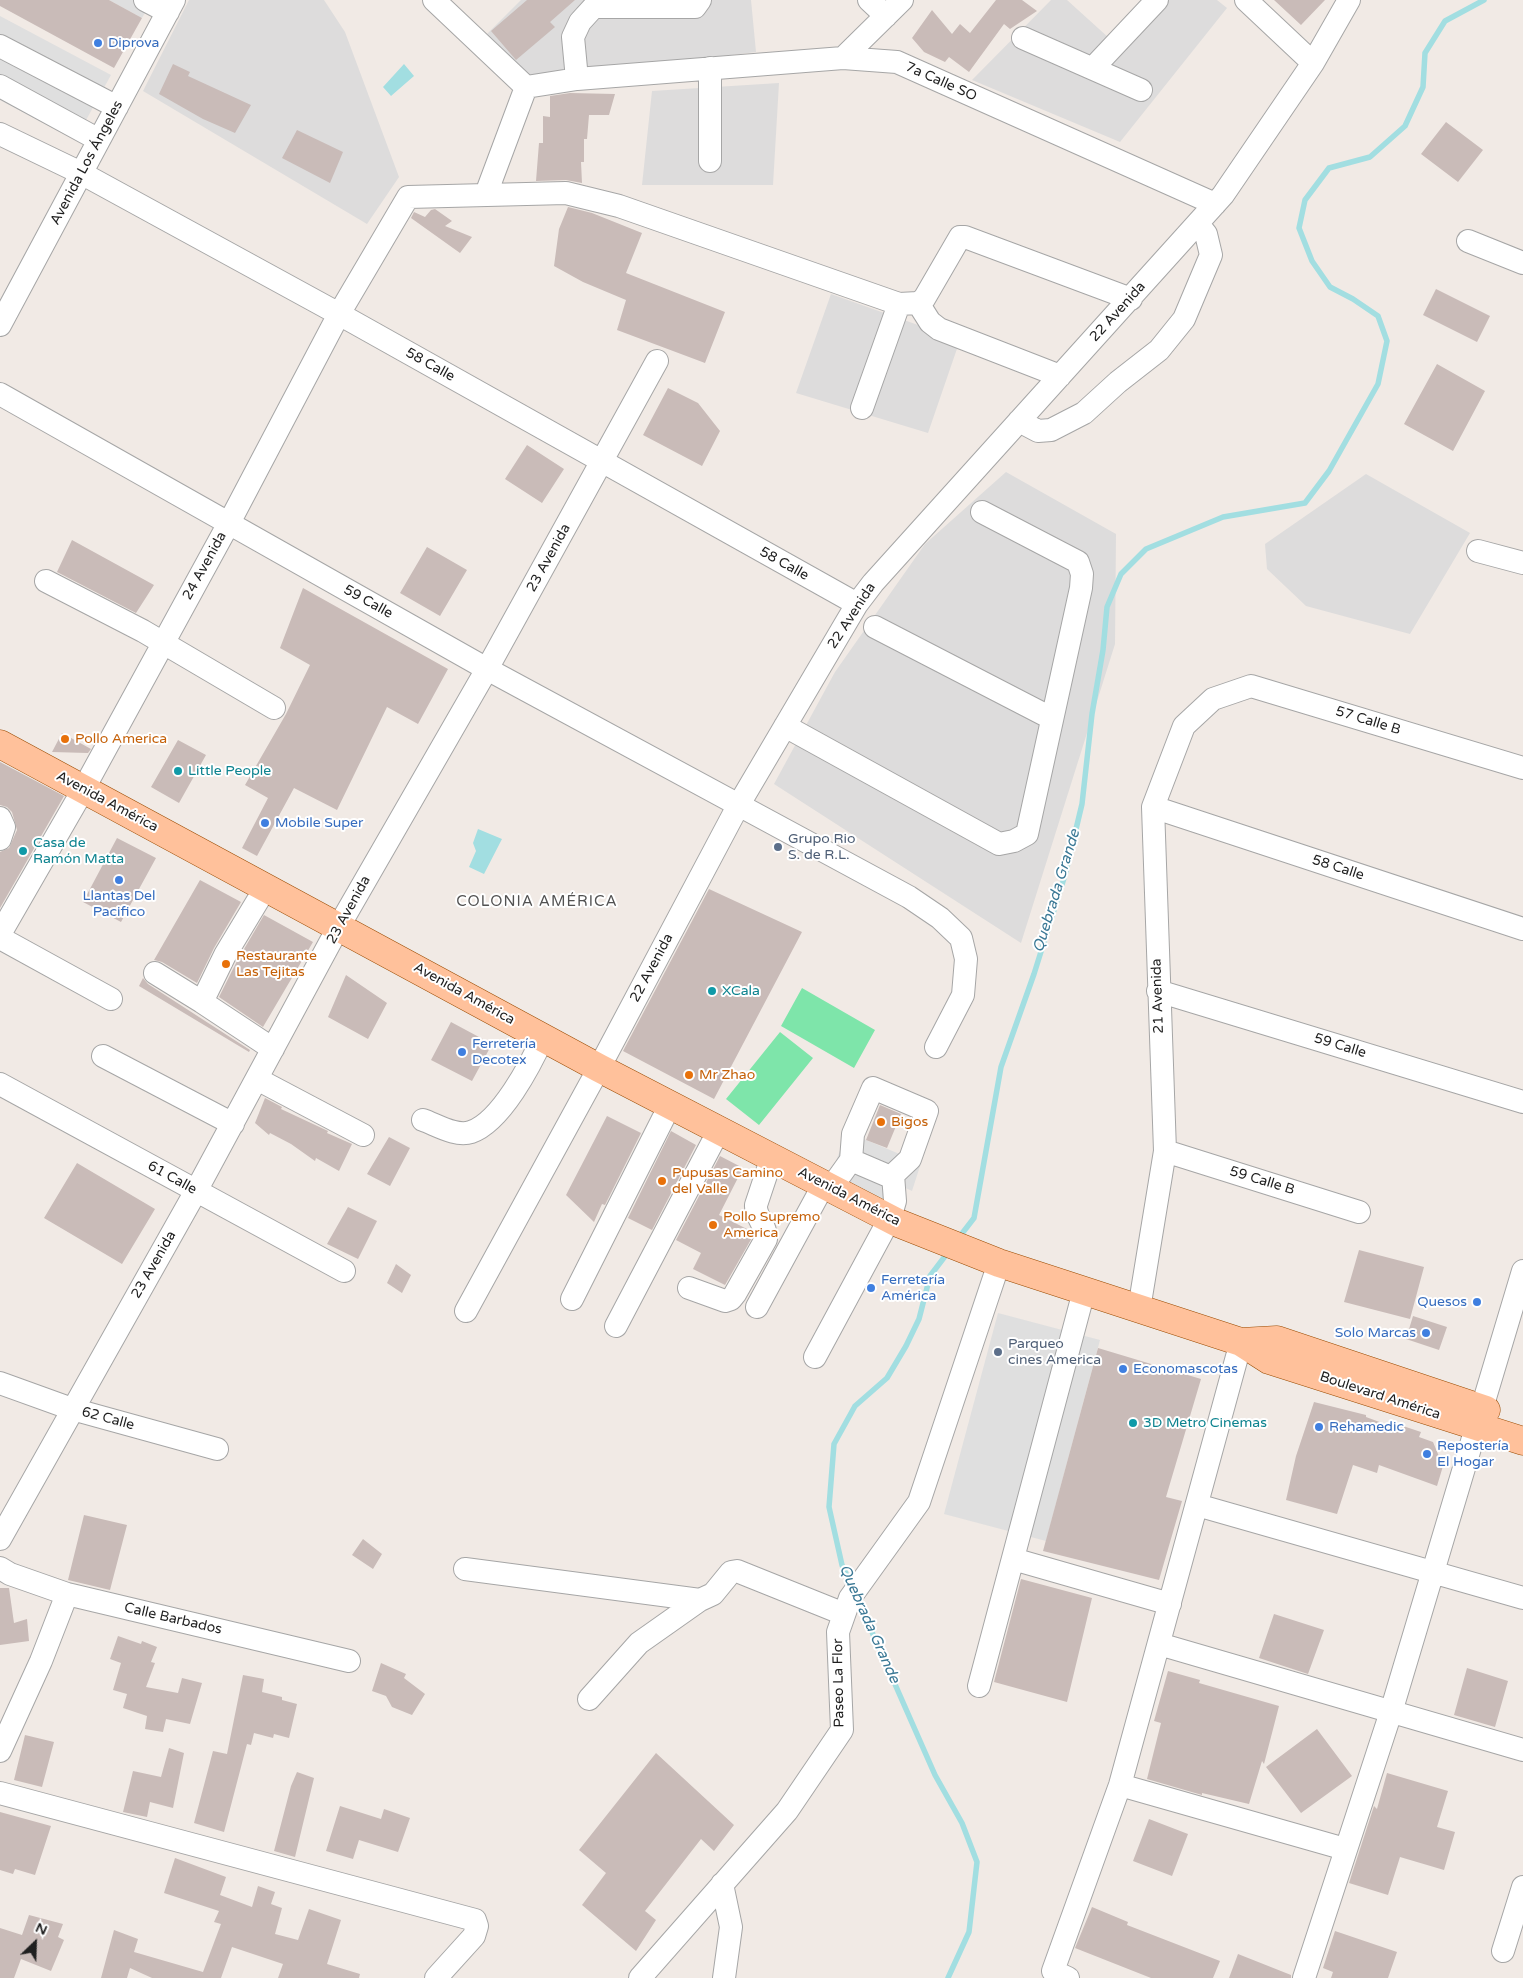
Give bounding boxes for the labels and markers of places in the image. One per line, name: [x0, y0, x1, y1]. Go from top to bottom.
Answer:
place label: Diprova: [108, 35, 159, 51]
marker: Diprova: [92, 37, 104, 49]
place label: Pollo America: [75, 731, 167, 747]
marker: Pollo America: [59, 733, 71, 745]
place label: Little People: [188, 763, 271, 779]
marker: Little People: [172, 765, 184, 777]
place label: Mobile Super: [275, 815, 363, 831]
marker: Mobile Super: [259, 817, 271, 829]
place label: Grupo Rio S. de R.L.: [788, 831, 855, 864]
place label: Casa de Ramón Matta: [33, 835, 124, 868]
marker: Grupo Rio S. de R.L.: [772, 841, 784, 853]
marker: Casa de Ramón Matta: [17, 845, 29, 857]
marker: Llantas Del Pacifico: [113, 874, 125, 886]
place label: Llantas Del Pacifico: [82, 888, 156, 920]
place label: Restaurante Las Tejitas: [236, 948, 317, 980]
marker: Restaurante Las Tejitas: [220, 958, 232, 970]
place label: XCala: [722, 983, 760, 999]
marker: XCala: [706, 985, 718, 997]
place label: Ferretería Decotex: [472, 1036, 536, 1068]
marker: Ferretería Decotex: [456, 1046, 468, 1058]
place label: Mr Zhao: [699, 1067, 755, 1083]
marker: Mr Zhao: [683, 1069, 695, 1081]
place label: Bigos: [891, 1114, 928, 1130]
marker: Bigos: [875, 1116, 887, 1128]
place label: Pupusas Camino del Valle: [672, 1165, 783, 1198]
marker: Pupusas Camino del Valle: [656, 1175, 668, 1187]
place label: Pollo Supremo America: [723, 1209, 820, 1242]
marker: Pollo Supremo America: [707, 1219, 719, 1231]
place label: Ferretería América: [881, 1272, 945, 1304]
marker: Ferretería América: [865, 1282, 877, 1294]
place label: Quesos: [1417, 1294, 1467, 1310]
marker: Quesos: [1471, 1296, 1483, 1308]
place label: Solo Marcas: [1335, 1325, 1416, 1341]
marker: Solo Marcas: [1420, 1327, 1432, 1339]
place label: Parqueo cines America: [1008, 1336, 1101, 1368]
marker: Parqueo cines America: [992, 1346, 1004, 1358]
place label: Economascotas: [1133, 1361, 1238, 1377]
marker: Economascotas: [1117, 1363, 1129, 1375]
place label: 3D Metro Cinemas: [1143, 1415, 1267, 1431]
marker: 3D Metro Cinemas: [1127, 1417, 1139, 1429]
place label: Rehamedic: [1329, 1419, 1404, 1435]
marker: Rehamedic: [1313, 1421, 1325, 1433]
place label: Repostería El Hogar: [1437, 1438, 1509, 1470]
marker: Repostería El Hogar: [1421, 1448, 1433, 1460]

